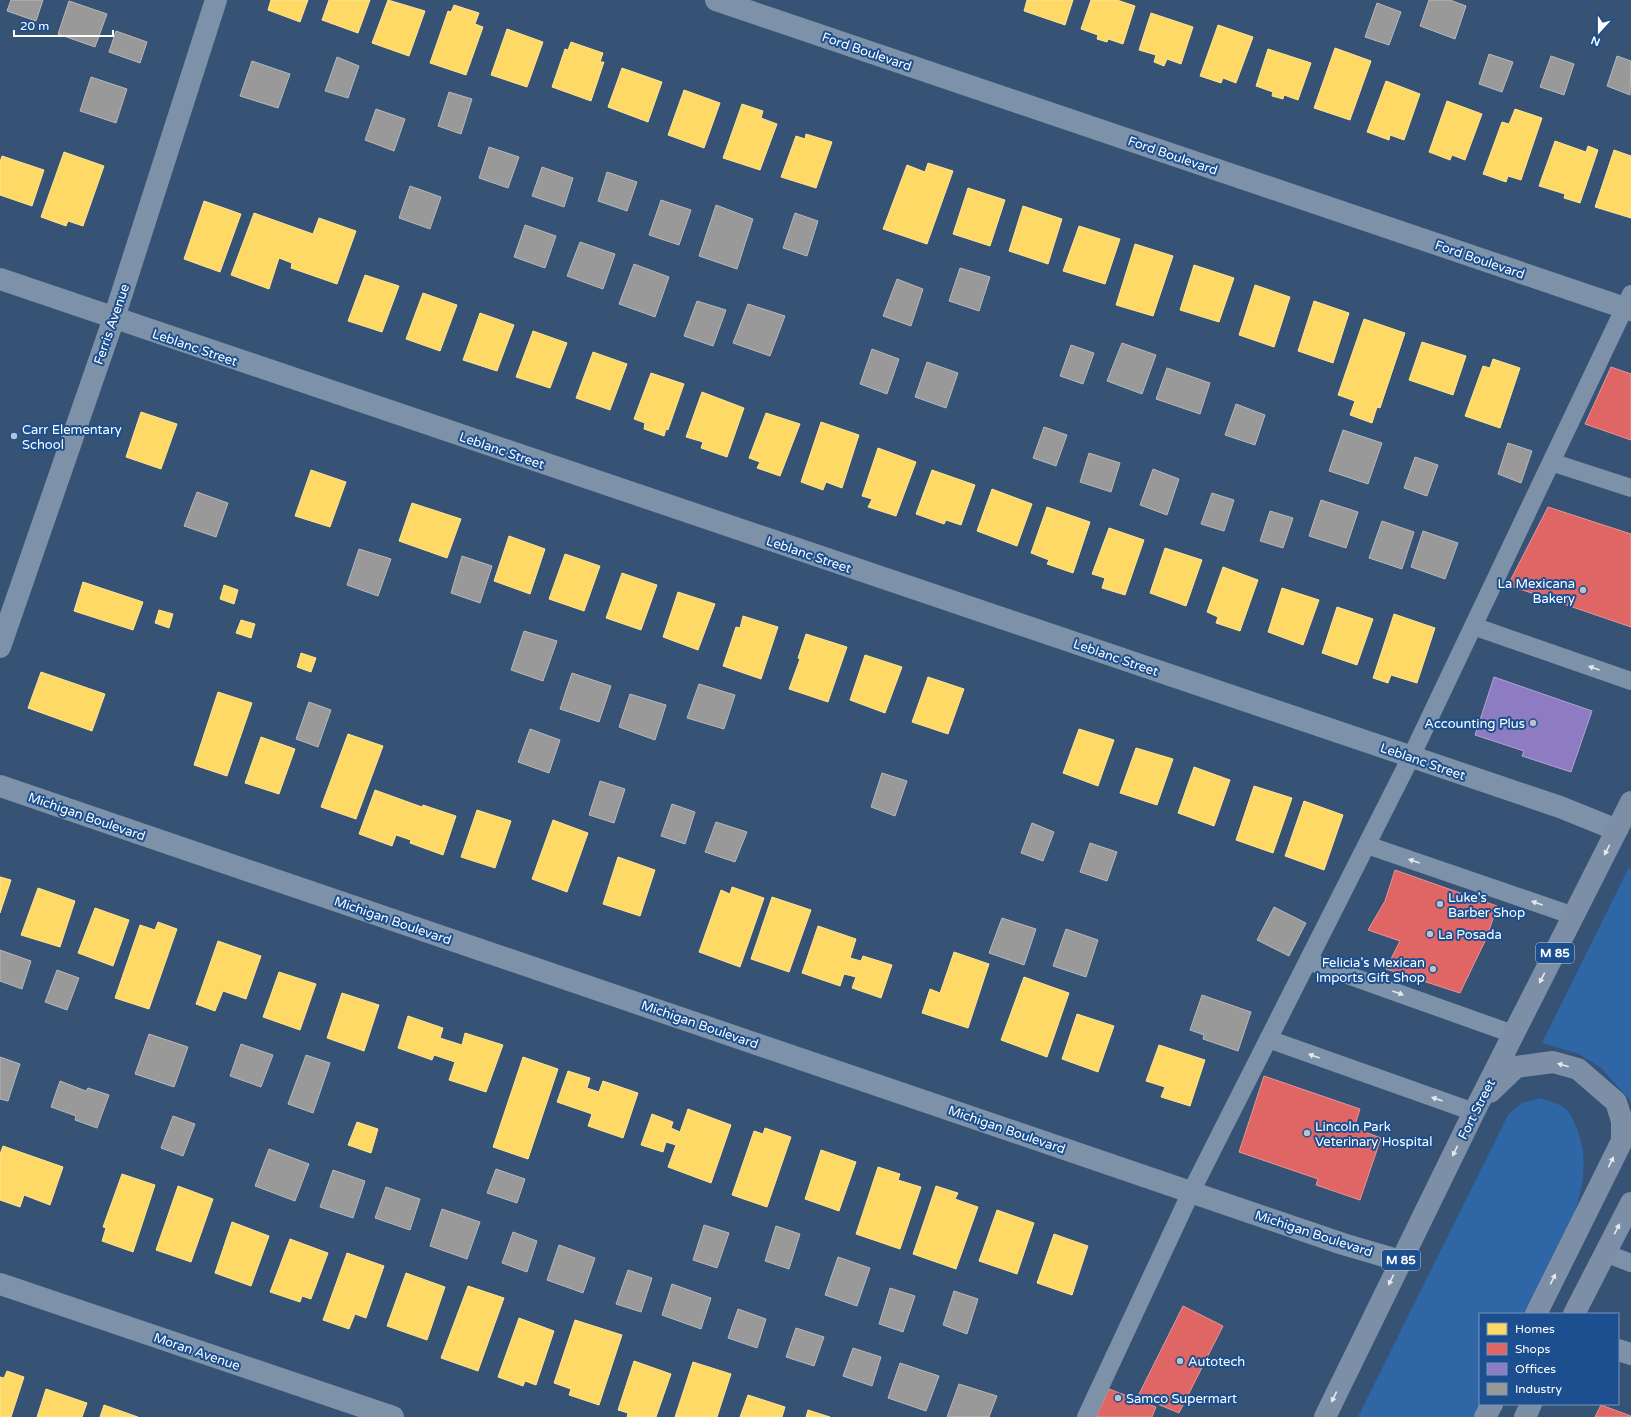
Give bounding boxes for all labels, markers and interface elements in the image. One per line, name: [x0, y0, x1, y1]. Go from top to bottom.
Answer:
scale bar: [14, 12, 113, 38]
north arrow: [1579, 12, 1619, 52]
text: 20 m: [20, 19, 49, 33]
street label: Ford Boulevard: [820, 29, 914, 75]
text: N: [1589, 33, 1602, 49]
street label: Ford Boulevard: [1126, 133, 1220, 179]
street label: Ford Boulevard: [1433, 237, 1527, 283]
street label: Ferris Avenue: [91, 282, 133, 367]
street label: Leblanc Street: [150, 326, 239, 370]
place label: Carr Elementary School: [22, 422, 122, 453]
street label: Leblanc Street: [457, 429, 546, 473]
marker: Carr Elementary School: [9, 431, 19, 441]
street label: Leblanc Street: [764, 533, 853, 577]
place label: La Mexicana Bakery: [1497, 576, 1575, 607]
marker: La Mexicana Bakery: [1578, 585, 1588, 595]
street label: Leblanc Street: [1071, 636, 1160, 680]
one-way arrow: [1588, 665, 1600, 671]
place label: Accounting Plus: [1424, 716, 1525, 732]
marker: Accounting Plus: [1528, 718, 1538, 728]
street label: Leblanc Street: [1378, 740, 1467, 784]
street label: Michigan Boulevard: [26, 789, 147, 845]
one-way arrow: [1604, 844, 1610, 855]
one-way arrow: [1408, 857, 1420, 863]
place label: Luke's Barber Shop: [1448, 890, 1525, 921]
street label: Michigan Boulevard: [332, 893, 453, 949]
marker: Luke's Barber Shop: [1435, 899, 1445, 909]
one-way arrow: [1531, 900, 1543, 906]
place label: La Posada: [1438, 927, 1502, 943]
marker: La Posada: [1425, 929, 1435, 939]
road number: M 85: [1536, 943, 1574, 963]
place label: Felicia's Mexican Imports Gift Shop: [1316, 955, 1425, 986]
marker: Felicia's Mexican Imports Gift Shop: [1428, 964, 1438, 974]
one-way arrow: [1539, 972, 1545, 984]
one-way arrow: [1392, 990, 1404, 996]
street label: Michigan Boulevard: [639, 997, 760, 1053]
one-way arrow: [1308, 1052, 1320, 1058]
one-way arrow: [1557, 1062, 1569, 1068]
street label: Fort Street: [1455, 1076, 1499, 1142]
one-way arrow: [1430, 1096, 1442, 1102]
street label: Michigan Boulevard: [946, 1102, 1067, 1158]
place label: Lincoln Park Veterinary Hospital: [1315, 1119, 1432, 1150]
marker: Lincoln Park Veterinary Hospital: [1302, 1128, 1312, 1138]
one-way arrow: [1452, 1145, 1458, 1157]
one-way arrow: [1608, 1157, 1614, 1168]
street label: Michigan Boulevard: [1253, 1207, 1375, 1261]
one-way arrow: [1614, 1224, 1620, 1235]
road number: M 85: [1382, 1250, 1420, 1270]
one-way arrow: [1550, 1273, 1557, 1285]
one-way arrow: [1388, 1275, 1394, 1286]
legend: [1479, 1313, 1619, 1405]
text: Homes: [1515, 1322, 1555, 1336]
street label: Moran Avenue: [151, 1330, 242, 1374]
text: Shops: [1515, 1342, 1550, 1356]
place label: Autotech: [1188, 1354, 1245, 1370]
marker: Autotech: [1175, 1356, 1185, 1366]
text: Offices: [1515, 1362, 1556, 1376]
text: Industry: [1515, 1382, 1562, 1396]
place label: Samco Supermart: [1126, 1391, 1237, 1407]
one-way arrow: [1331, 1391, 1337, 1403]
marker: Samco Supermart: [1113, 1393, 1123, 1403]

